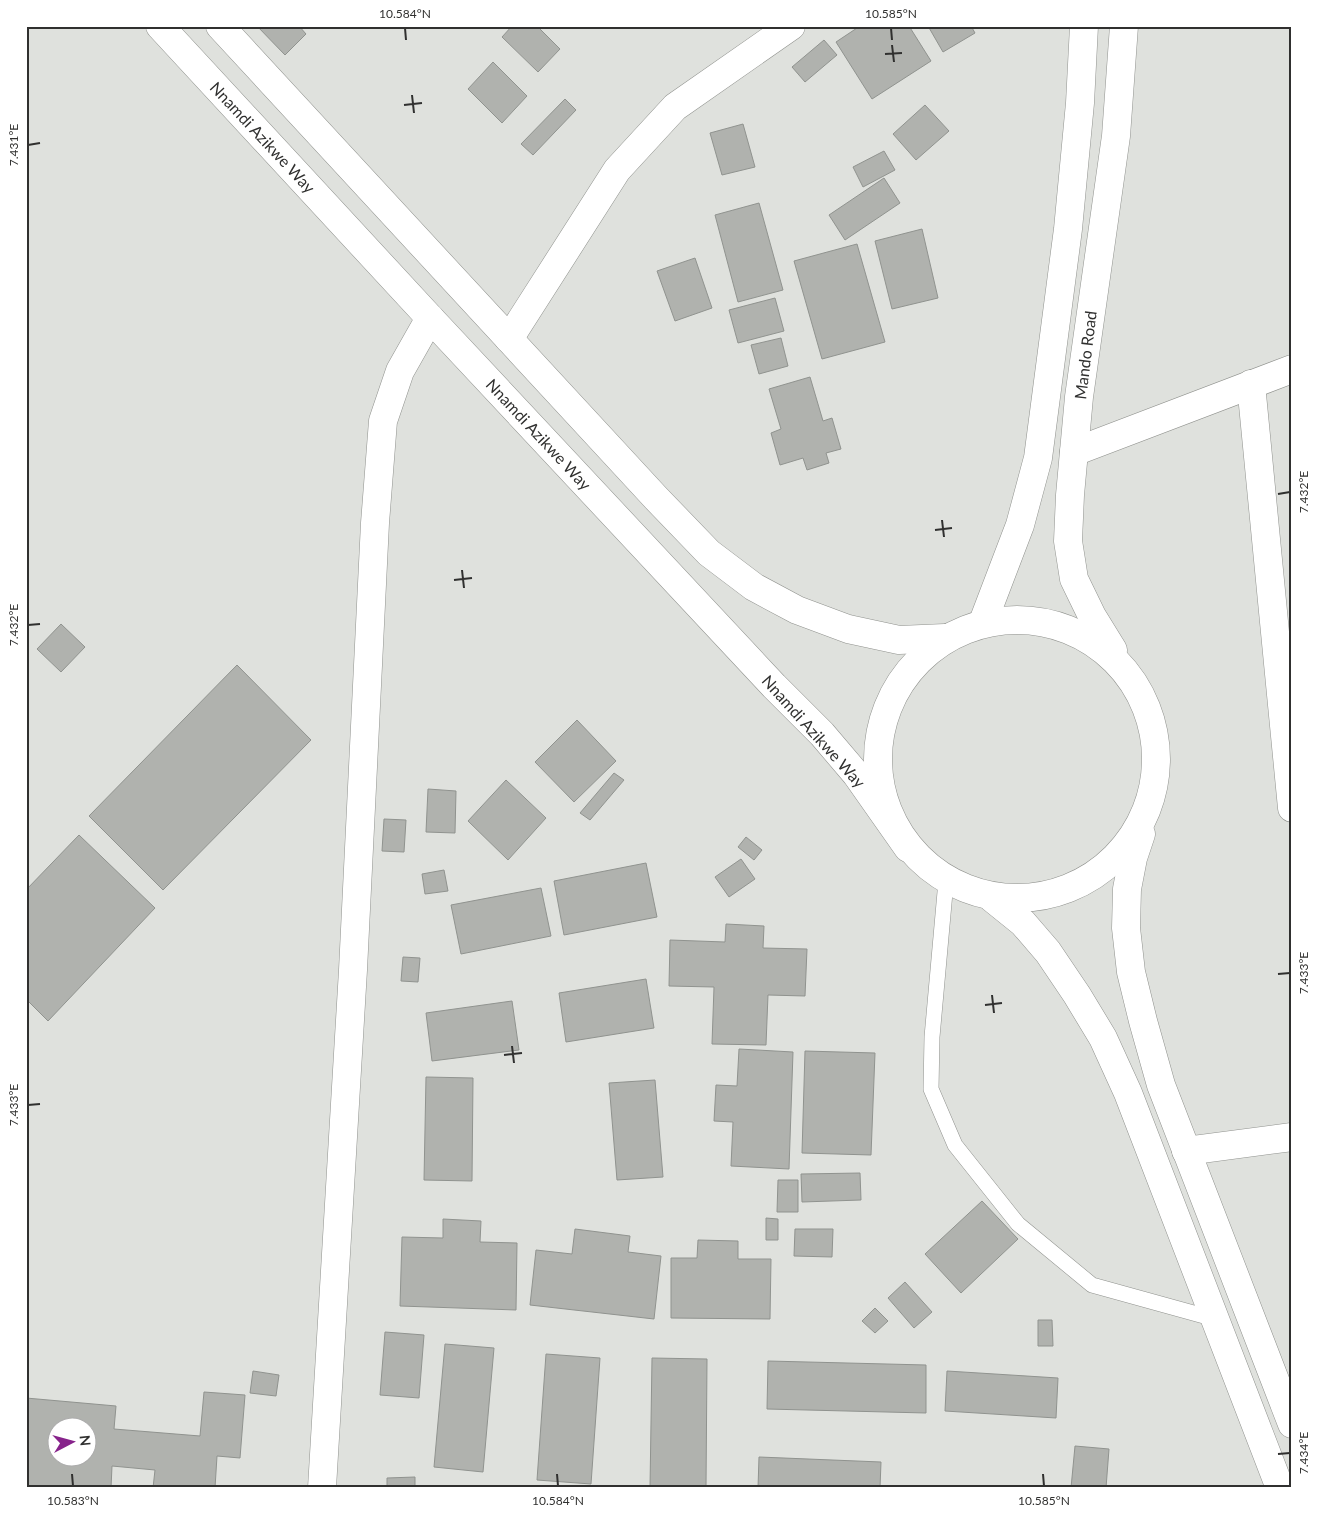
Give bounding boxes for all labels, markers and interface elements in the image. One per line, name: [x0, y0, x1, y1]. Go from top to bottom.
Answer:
text: 10.584°N: [379, 6, 431, 21]
text: 10.585°N: [865, 6, 917, 21]
street label: Nnamdi Azikwe Way: [207, 78, 320, 197]
text: 7.431°E: [6, 124, 21, 166]
street label: Mando Road: [1070, 310, 1100, 400]
street label: Nnamdi Azikwe Way: [483, 375, 596, 494]
text: 7.432°E: [1296, 471, 1311, 513]
text: 7.432°E: [6, 604, 21, 646]
street label: Nnamdi Azikwe Way: [758, 671, 870, 792]
text: 7.433°E: [1296, 952, 1311, 994]
text: 7.433°E: [6, 1084, 21, 1126]
north arrow: [48, 1416, 98, 1466]
text: 7.434°E: [1296, 1432, 1311, 1474]
text: N: [76, 1434, 94, 1447]
text: 10.583°N: [47, 1493, 99, 1508]
text: 10.584°N: [532, 1493, 584, 1508]
text: 10.585°N: [1018, 1493, 1070, 1508]

